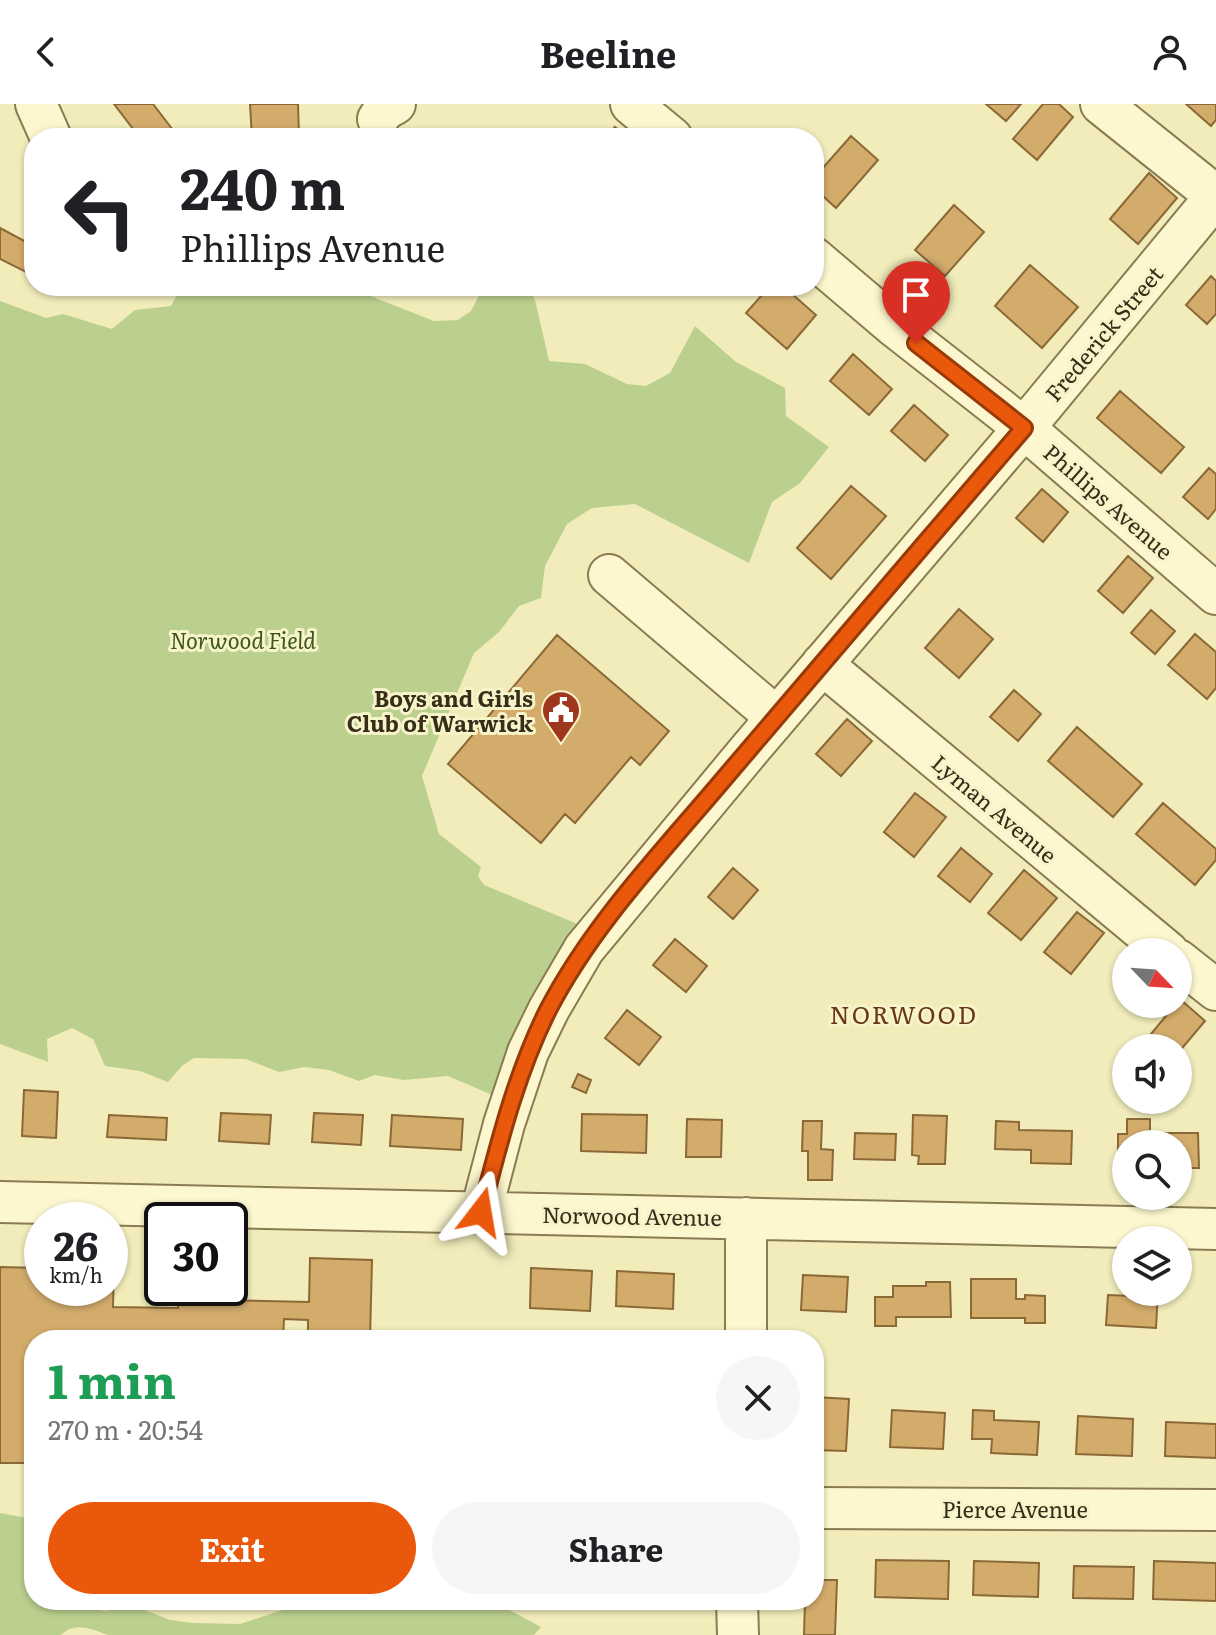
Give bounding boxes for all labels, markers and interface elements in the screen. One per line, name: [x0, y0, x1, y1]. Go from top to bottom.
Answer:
text: Beeline: [540, 26, 676, 79]
icon: back: [24, 30, 68, 74]
icon: person: [1148, 30, 1192, 74]
text: 240 m: [180, 144, 345, 227]
icon: left: [48, 160, 152, 264]
text: Phillips Avenue: [180, 220, 445, 273]
street label: Frederick Street: [1036, 258, 1170, 408]
pin: [882, 261, 950, 343]
icon: arrive: [894, 273, 938, 317]
street label: Phillips Avenue: [1037, 435, 1181, 567]
park label: Norwood Field: [170, 623, 316, 656]
place label: Boys and Girls Club of Warwick: [347, 681, 533, 739]
public building icon: Boys and Girls Club of Warwick: [540, 689, 582, 744]
street label: Lyman Avenue: [925, 746, 1065, 870]
north arrow: [1112, 938, 1192, 1018]
map controls: [1112, 938, 1192, 1306]
district label: NORWOOD: [830, 996, 978, 1031]
button: sound: [1112, 1034, 1192, 1114]
button: search: [1112, 1130, 1192, 1210]
position arrow: [439, 1170, 523, 1254]
street label: Norwood Avenue: [542, 1197, 722, 1233]
speed limit sign: 30: [144, 1202, 248, 1306]
text: 26: [54, 1214, 98, 1273]
button: layers: [1112, 1226, 1192, 1306]
text: km/h: [49, 1259, 103, 1289]
text: 1 min: [48, 1343, 176, 1414]
button: close: [716, 1356, 800, 1440]
text: 270 m · 20:54: [48, 1409, 203, 1448]
street label: Pierce Avenue: [942, 1492, 1088, 1525]
button: Exit: [48, 1502, 416, 1594]
button: Share: [432, 1502, 800, 1594]

